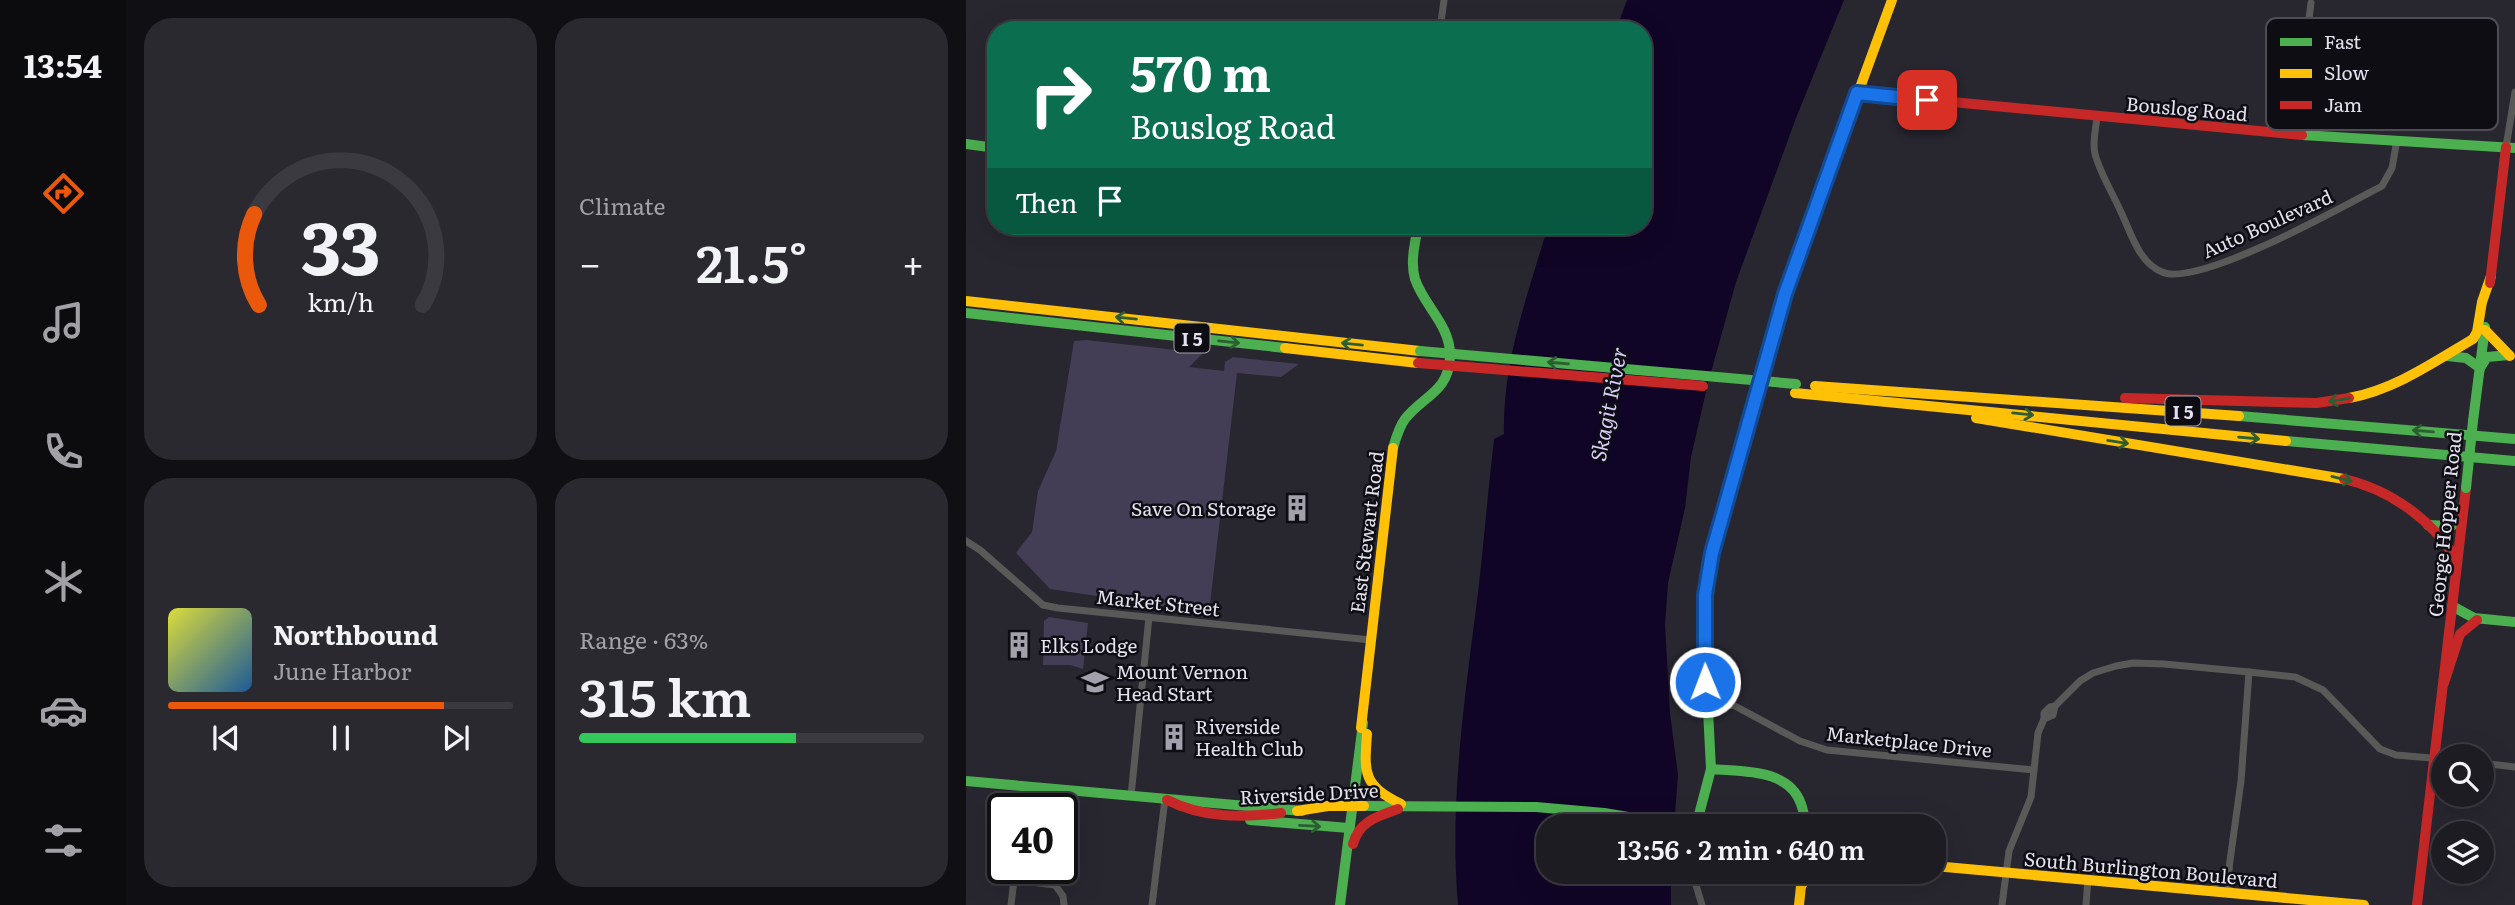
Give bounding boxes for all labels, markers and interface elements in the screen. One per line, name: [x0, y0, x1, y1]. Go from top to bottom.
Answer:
legend: [2266, 18, 2498, 130]
text: Fast: [2324, 27, 2361, 55]
text: 570 m: [1130, 34, 1271, 107]
text: 13:54: [24, 40, 102, 88]
icon: right: [1015, 49, 1106, 140]
text: Slow: [2324, 58, 2369, 86]
pin: [1897, 70, 1957, 130]
icon: arrive: [1908, 81, 1946, 119]
street label: Bouslog Road: [2125, 89, 2249, 127]
text: Jam: [2324, 90, 2362, 118]
text: Bouslog Road: [1130, 101, 1336, 149]
icon: directions: [39, 169, 88, 218]
text: Then: [1015, 182, 1077, 221]
icon: arrive: [1091, 182, 1129, 220]
street label: Auto Boulevard: [2197, 182, 2337, 264]
text: Climate: [579, 188, 665, 222]
text: 33: [301, 189, 380, 297]
text: 21.5°: [696, 222, 807, 299]
text: −: [579, 233, 601, 290]
text: +: [902, 233, 924, 290]
text: km/h: [307, 283, 374, 320]
icon: music: [39, 298, 88, 347]
one-way arrow: [1115, 312, 1137, 325]
road number: I 5: [1174, 324, 1210, 352]
one-way arrow: [1217, 335, 1239, 348]
one-way arrow: [1341, 337, 1364, 350]
water label: Skagit River: [1581, 344, 1633, 464]
one-way arrow: [1547, 356, 1569, 369]
one-way arrow: [2328, 393, 2351, 406]
road number: I 5: [2166, 396, 2200, 426]
one-way arrow: [2011, 408, 2034, 421]
one-way arrow: [2412, 424, 2434, 437]
icon: phone: [39, 427, 88, 476]
street label: George Hopper Road: [2420, 429, 2468, 618]
one-way arrow: [2237, 432, 2260, 445]
one-way arrow: [2106, 436, 2129, 449]
street label: East Stewart Road: [1342, 449, 1390, 615]
one-way arrow: [2330, 473, 2353, 486]
building icon: Save On Storage: [1282, 493, 1312, 523]
place label: Save On Storage: [1131, 494, 1276, 522]
icon: climate: [39, 557, 88, 606]
street label: Market Street: [1095, 582, 1222, 622]
text: Northbound: [273, 614, 438, 653]
text: Range · 63%: [579, 622, 708, 656]
building icon: Elks Lodge: [1004, 630, 1034, 660]
place label: Elks Lodge: [1040, 631, 1137, 659]
position arrow: [1668, 645, 1742, 719]
text: June Harbor: [273, 653, 411, 687]
text: 315 km: [579, 656, 752, 733]
place label: Mount Vernon Head Start: [1116, 657, 1248, 707]
school or university icon: Mount Vernon Head Start: [1080, 667, 1110, 697]
icon: car: [39, 686, 88, 735]
place label: Riverside Health Club: [1195, 712, 1303, 762]
street label: Marketplace Drive: [1825, 718, 1993, 764]
icon: previous: [207, 719, 245, 757]
icon: pause: [322, 719, 360, 757]
icon: next: [437, 719, 475, 757]
building icon: Riverside Health Club: [1159, 722, 1189, 752]
map controls: [2431, 744, 2494, 884]
button: search: [2431, 744, 2494, 807]
street label: Riverside Drive: [1239, 775, 1379, 811]
speed limit sign: 40: [987, 793, 1078, 884]
icon: filters: [39, 816, 88, 865]
one-way arrow: [1299, 819, 1322, 832]
button: layers: [2431, 821, 2494, 884]
text: 13:56 · 2 min · 640 m: [1617, 829, 1865, 868]
street label: South Burlington Boulevard: [2023, 844, 2279, 894]

